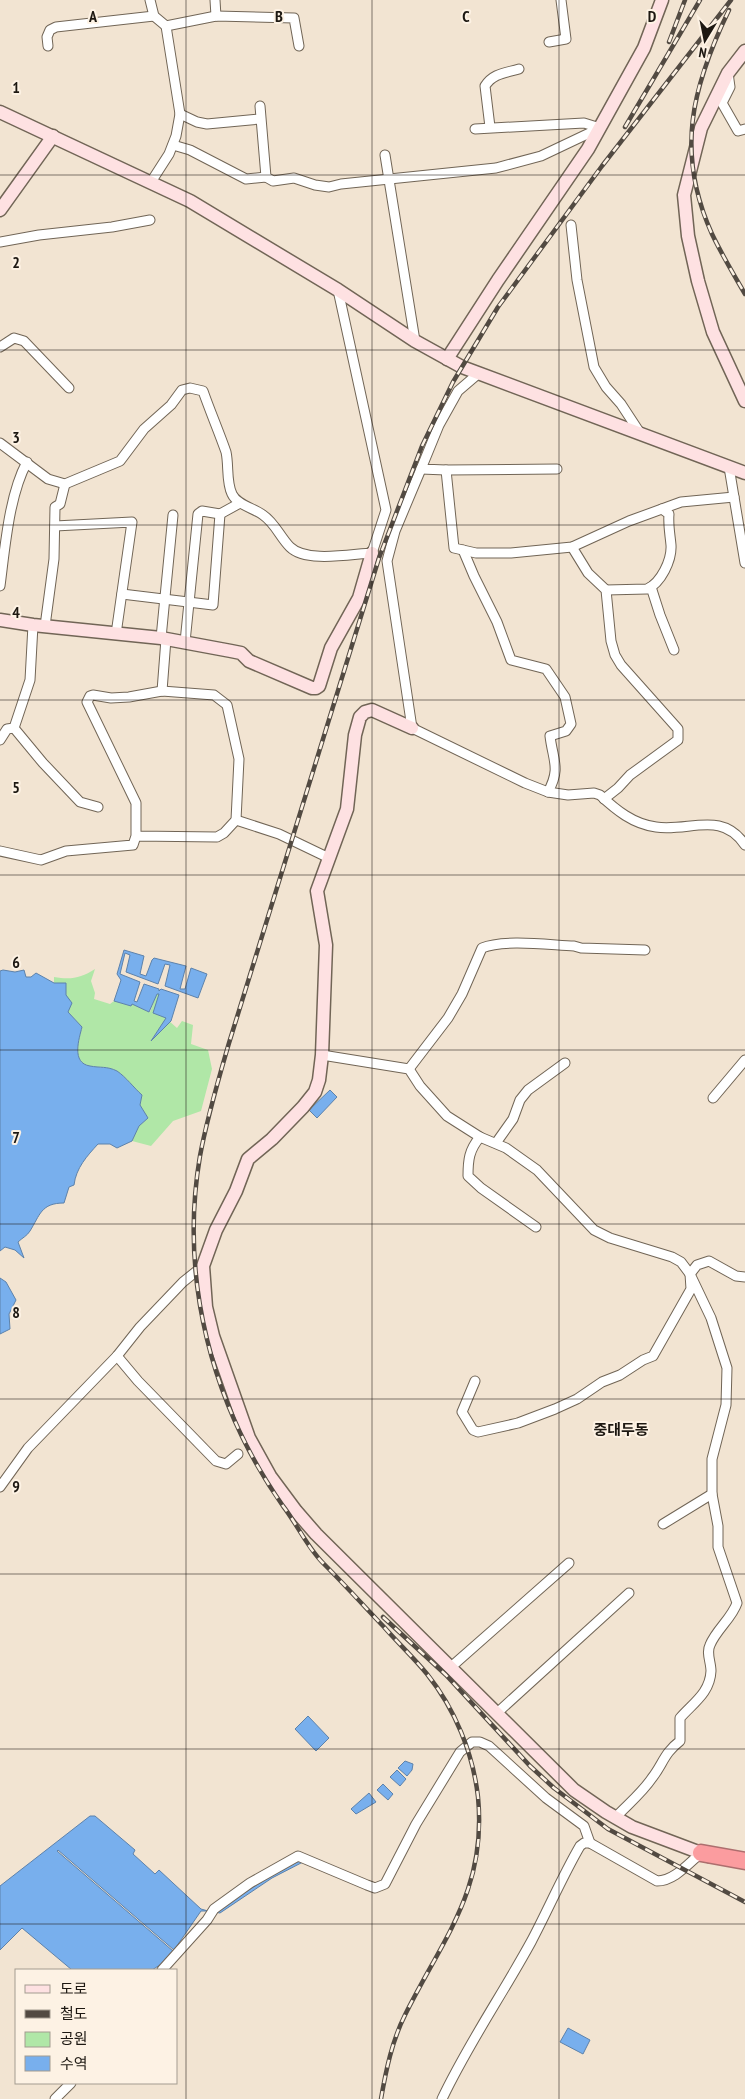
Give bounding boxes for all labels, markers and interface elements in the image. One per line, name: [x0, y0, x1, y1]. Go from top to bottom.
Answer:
text: A: [88, 6, 98, 26]
text: B: [275, 6, 283, 26]
text: C: [462, 6, 470, 26]
text: D: [648, 6, 657, 26]
north arrow: [680, 15, 730, 65]
text: N: [697, 43, 708, 62]
text: 1: [12, 77, 20, 97]
text: 2: [12, 252, 20, 272]
text: 3: [12, 427, 20, 447]
text: 4: [12, 602, 20, 622]
text: 5: [12, 777, 20, 797]
text: 6: [12, 952, 20, 972]
text: 7: [12, 1127, 20, 1147]
text: 8: [12, 1302, 20, 1322]
district label: 중대두동: [593, 1420, 649, 1439]
text: 9: [12, 1476, 20, 1496]
legend: [15, 1969, 178, 2084]
text: 도로: [60, 1979, 88, 1998]
text: 철도: [60, 2004, 88, 2023]
text: 공원: [60, 2029, 88, 2048]
text: 수역: [60, 2054, 88, 2073]

